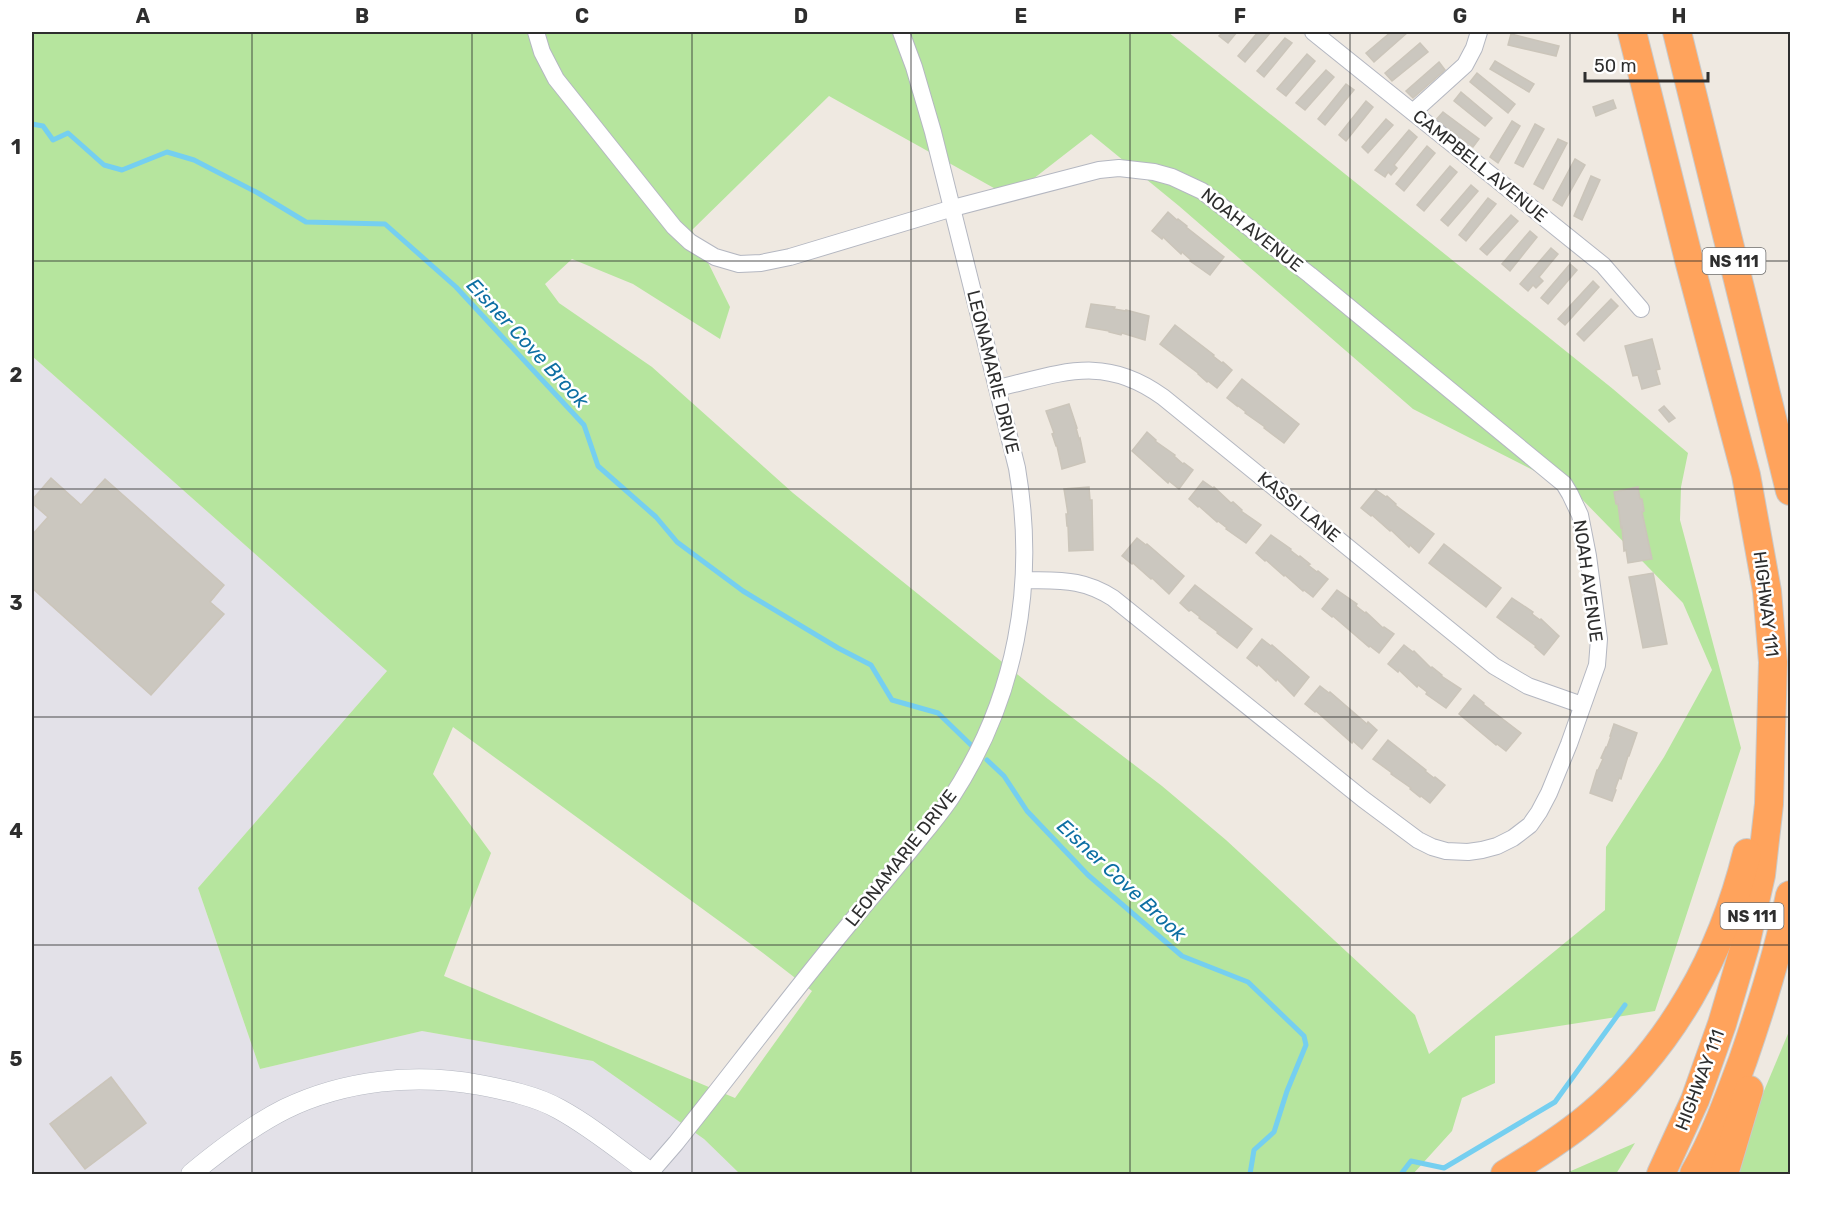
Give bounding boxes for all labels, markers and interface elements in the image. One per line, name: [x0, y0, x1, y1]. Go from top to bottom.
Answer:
text: A: [136, 4, 151, 28]
text: B: [355, 4, 369, 28]
text: C: [575, 4, 589, 28]
text: D: [794, 4, 808, 28]
text: E: [1015, 4, 1027, 28]
text: F: [1234, 4, 1246, 28]
text: G: [1453, 4, 1467, 28]
text: H: [1672, 4, 1686, 28]
scale bar: [1585, 45, 1708, 83]
text: 50 m: [1594, 55, 1637, 77]
street label: CAMPBELL AVENUE: [1408, 105, 1552, 227]
text: 1: [11, 135, 21, 159]
street label: NOAH AVENUE: [1197, 183, 1307, 277]
road number: NS 111: [1702, 248, 1766, 274]
water label: Eisner Cove Brook: [462, 273, 594, 413]
street label: LEONAMARIE DRIVE: [962, 288, 1024, 456]
text: 2: [10, 363, 23, 387]
street label: KASSI LANE: [1253, 467, 1345, 547]
street label: NOAH AVENUE: [1569, 518, 1607, 644]
street label: HIGHWAY 111: [1749, 550, 1783, 658]
text: 3: [9, 591, 23, 615]
street label: LEONAMARIE DRIVE: [841, 785, 961, 931]
water label: Eisner Cove Brook: [1052, 814, 1192, 946]
text: 4: [9, 819, 23, 843]
road number: NS 111: [1720, 903, 1784, 929]
street label: HIGHWAY 111: [1671, 1026, 1729, 1134]
text: 5: [10, 1047, 23, 1071]

